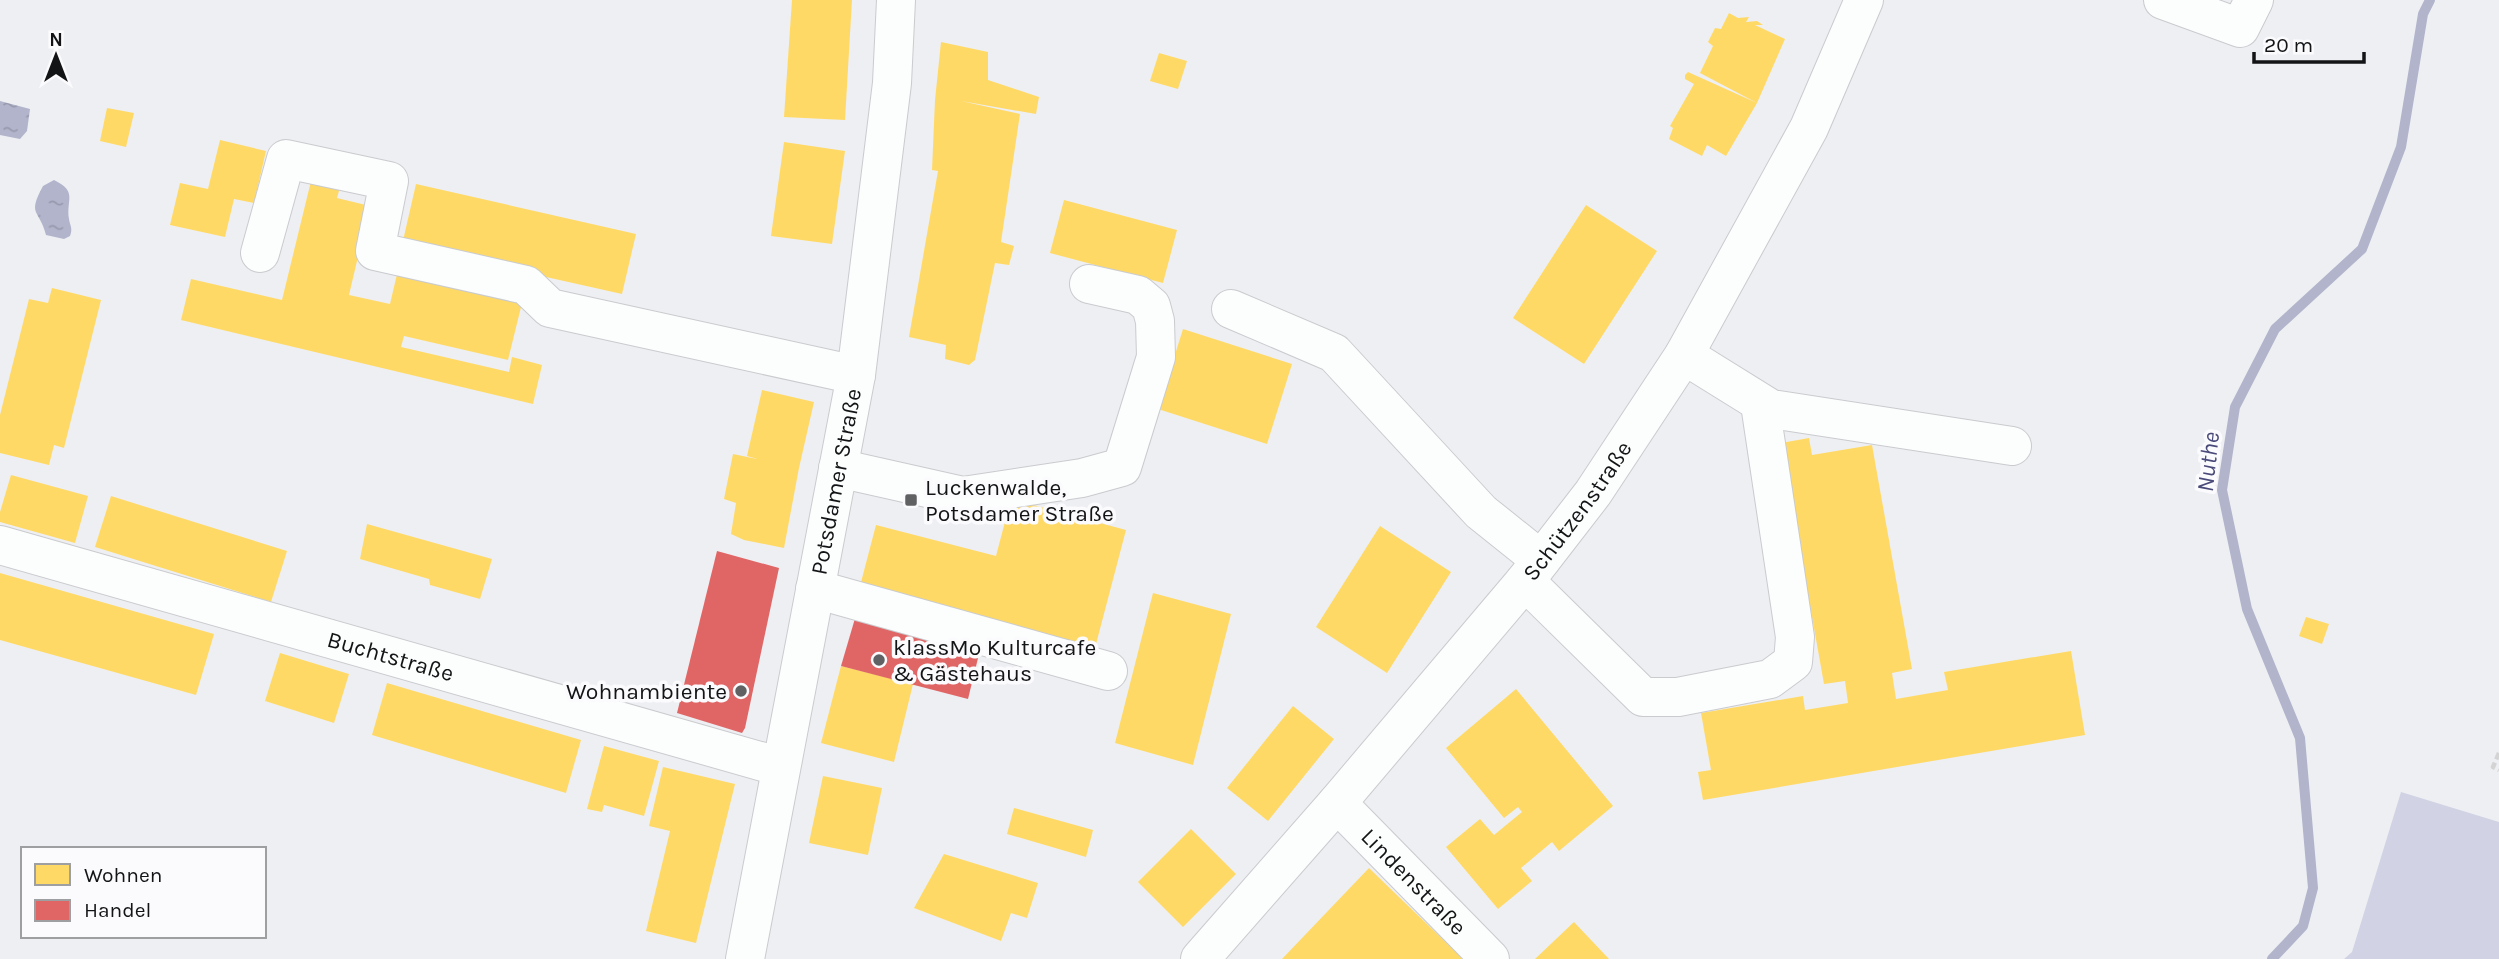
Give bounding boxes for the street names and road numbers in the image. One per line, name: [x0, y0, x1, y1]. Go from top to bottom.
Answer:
street label: Potsdamer Straße: [805, 386, 867, 577]
street label: Schützenstraße: [1517, 436, 1637, 586]
street label: Buchtstraße: [324, 626, 457, 687]
street label: Lindenstraße: [1356, 823, 1472, 941]

